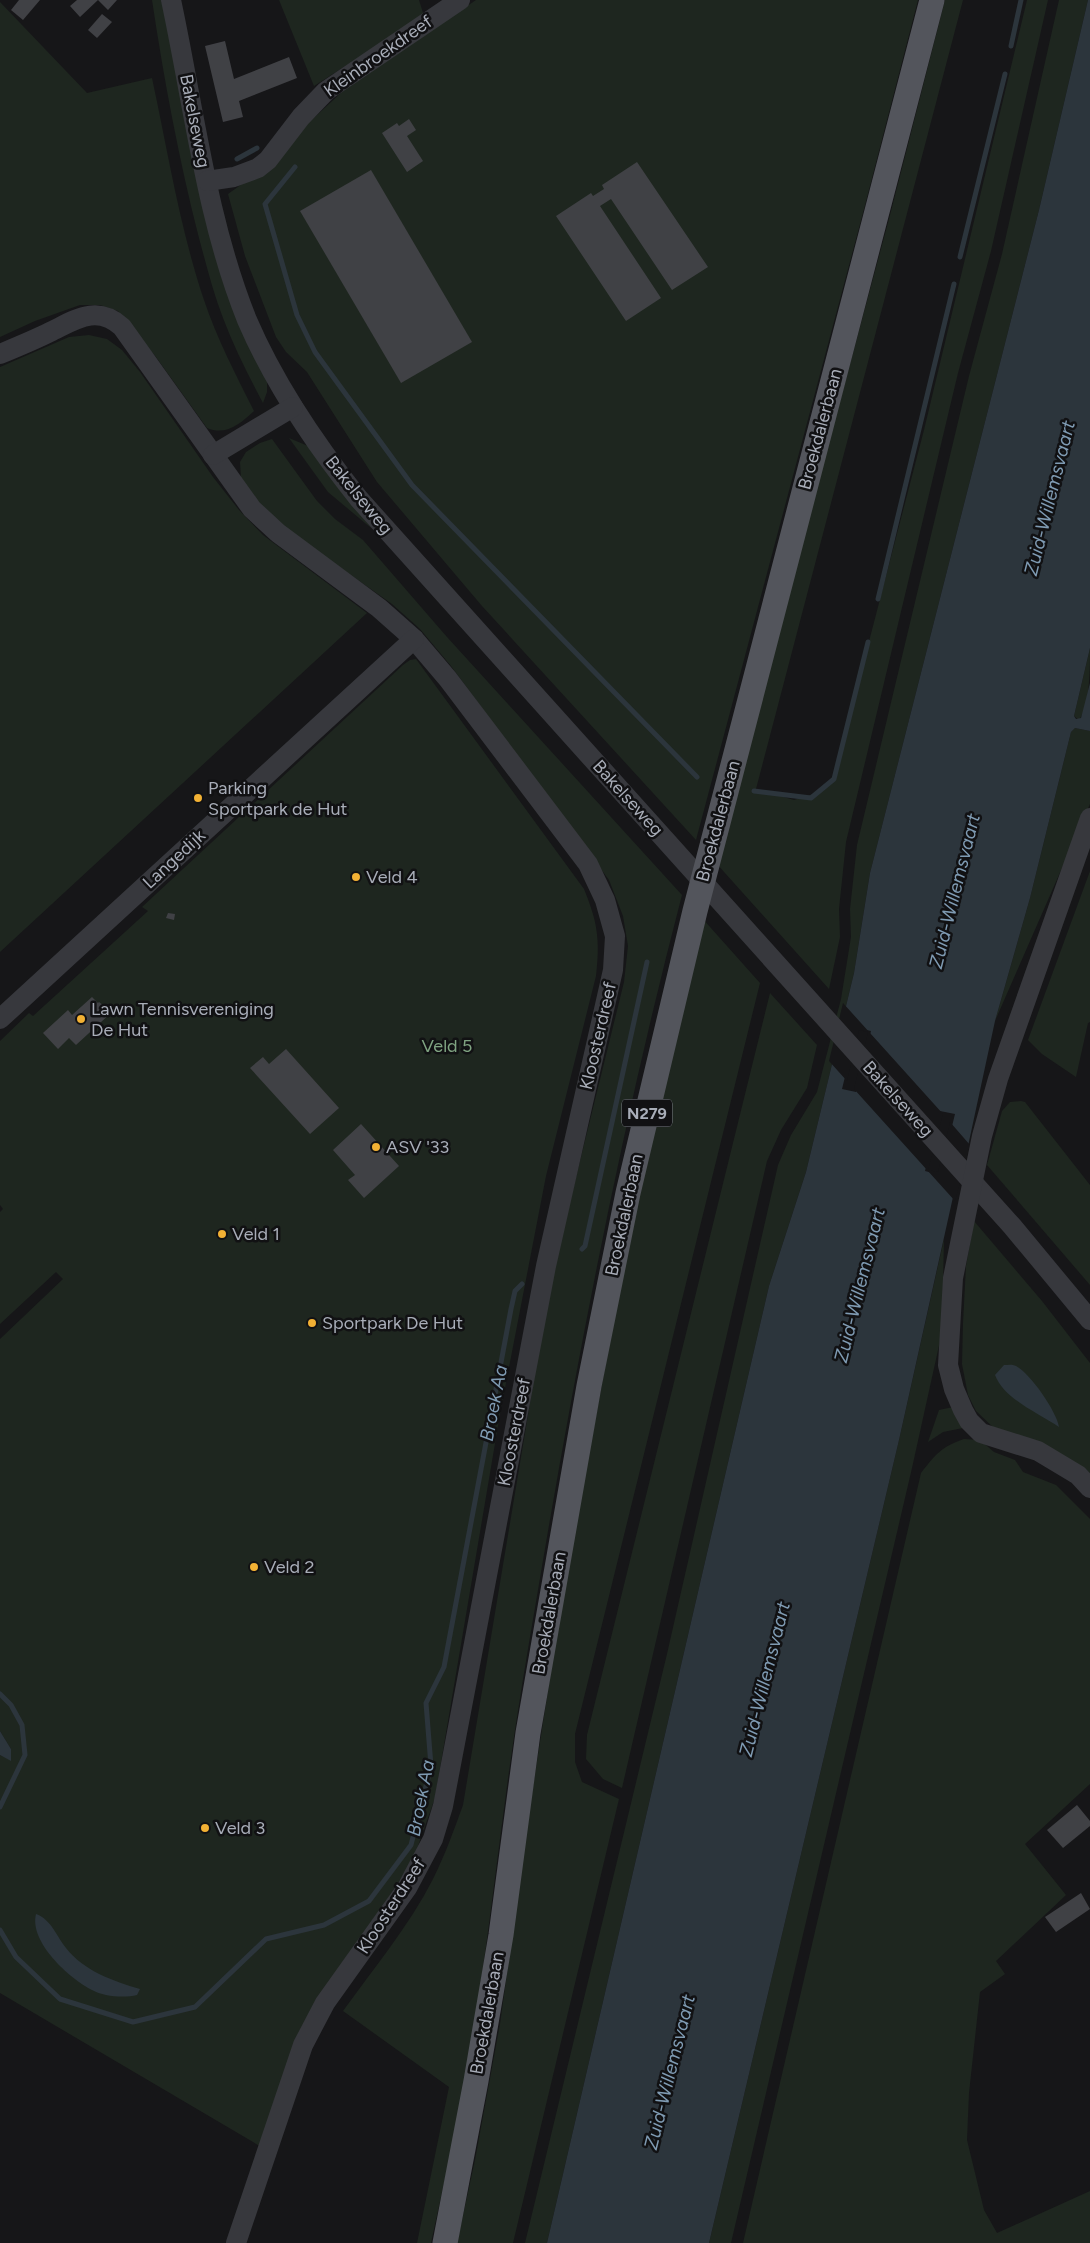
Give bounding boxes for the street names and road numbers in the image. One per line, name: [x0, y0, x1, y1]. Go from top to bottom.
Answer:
street label: Kleinbroekdreef: [320, 10, 437, 102]
street label: Bakelseweg: [175, 72, 215, 170]
street label: Broekdalerbaan: [793, 366, 847, 492]
street label: Bakelseweg: [321, 451, 397, 539]
street label: Bakelseweg: [588, 755, 668, 841]
street label: Broekdalerbaan: [691, 758, 745, 884]
street label: Langedijk: [138, 824, 210, 893]
street label: Kloosterdreef: [575, 980, 621, 1092]
street label: Bakelseweg: [858, 1056, 938, 1142]
road number: N279: [622, 1100, 672, 1126]
street label: Broekdalerbaan: [600, 1152, 648, 1278]
street label: Kloosterdreef: [493, 1376, 535, 1488]
street label: Broekdalerbaan: [527, 1550, 571, 1676]
street label: Kloosterdreef: [352, 1854, 430, 1958]
street label: Broekdalerbaan: [465, 1950, 509, 2076]

